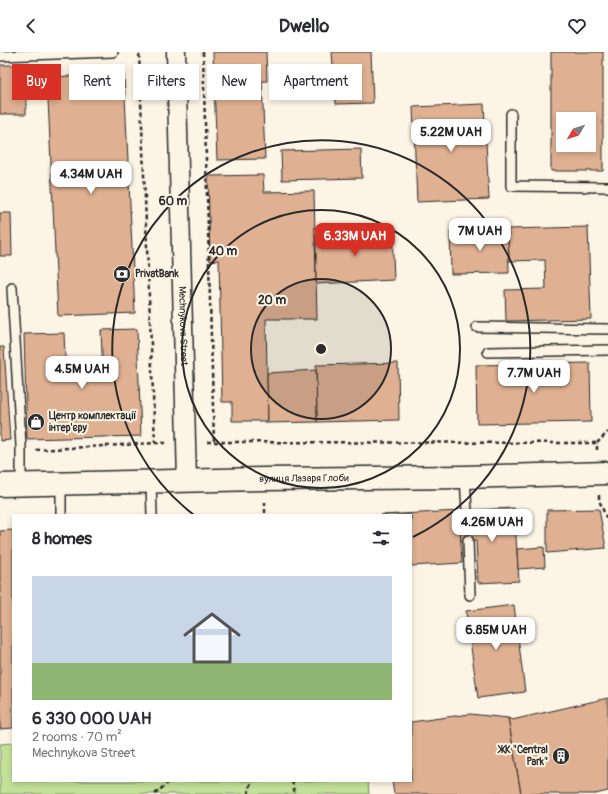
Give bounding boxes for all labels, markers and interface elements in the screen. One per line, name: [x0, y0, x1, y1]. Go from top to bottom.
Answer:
icon: back: [20, 15, 42, 37]
text: Dwello: [279, 15, 329, 38]
icon: heart: [566, 15, 588, 37]
chip: Buy: [12, 64, 61, 100]
chip: Rent: [69, 64, 125, 100]
chip: Filters: [133, 64, 199, 100]
chip: New: [207, 64, 261, 100]
chip: Apartment: [269, 64, 362, 100]
north arrow: [556, 112, 596, 152]
map controls: [556, 112, 596, 152]
pin: 5.22M UAH: [405, 119, 497, 153]
text: 5.22M UAH: [420, 124, 482, 140]
pin: 4.34M UAH: [45, 161, 137, 195]
text: 4.34M UAH: [60, 166, 122, 182]
text: 60 m: [159, 194, 188, 209]
pin: 7M UAH: [447, 218, 513, 252]
pin: 6.33M UAH: [309, 223, 401, 257]
text: 7M UAH: [458, 223, 502, 239]
text: 6.33M UAH: [324, 228, 386, 244]
text: 40 m: [208, 244, 238, 259]
bank icon: PrivatBank: [112, 264, 132, 284]
place label: PrivatBank: [135, 268, 180, 280]
street label: Mechnykova Street: [176, 286, 190, 367]
text: 20 m: [258, 293, 286, 308]
centre of rings: [314, 342, 328, 356]
pin: 4.5M UAH: [41, 356, 123, 390]
pin: 7.7M UAH: [493, 360, 575, 394]
text: 4.5M UAH: [55, 361, 109, 377]
text: 7.7M UAH: [507, 365, 561, 381]
place label: Центр комплектації інтер'єру: [49, 410, 137, 434]
shop icon: Центр комплектації інтер'єру: [26, 412, 46, 432]
street label: вулиця Лазаря Глоби: [259, 472, 349, 485]
pin: 4.26M UAH: [446, 509, 538, 543]
text: 4.26M UAH: [461, 514, 523, 530]
icon: filters: [370, 527, 392, 549]
text: 8 homes: [32, 528, 92, 549]
icon: home: [176, 602, 248, 674]
pin: 6.85M UAH: [450, 617, 542, 651]
text: 6.85M UAH: [465, 622, 527, 638]
text: 6 330 000 UAH: [32, 708, 151, 729]
text: 2 rooms · 70 m²: [32, 729, 122, 745]
place label: ЖК "Central Park": [497, 744, 548, 768]
text: Mechnykova Street: [32, 745, 136, 761]
building icon: ЖК "Central Park": [551, 746, 571, 766]

